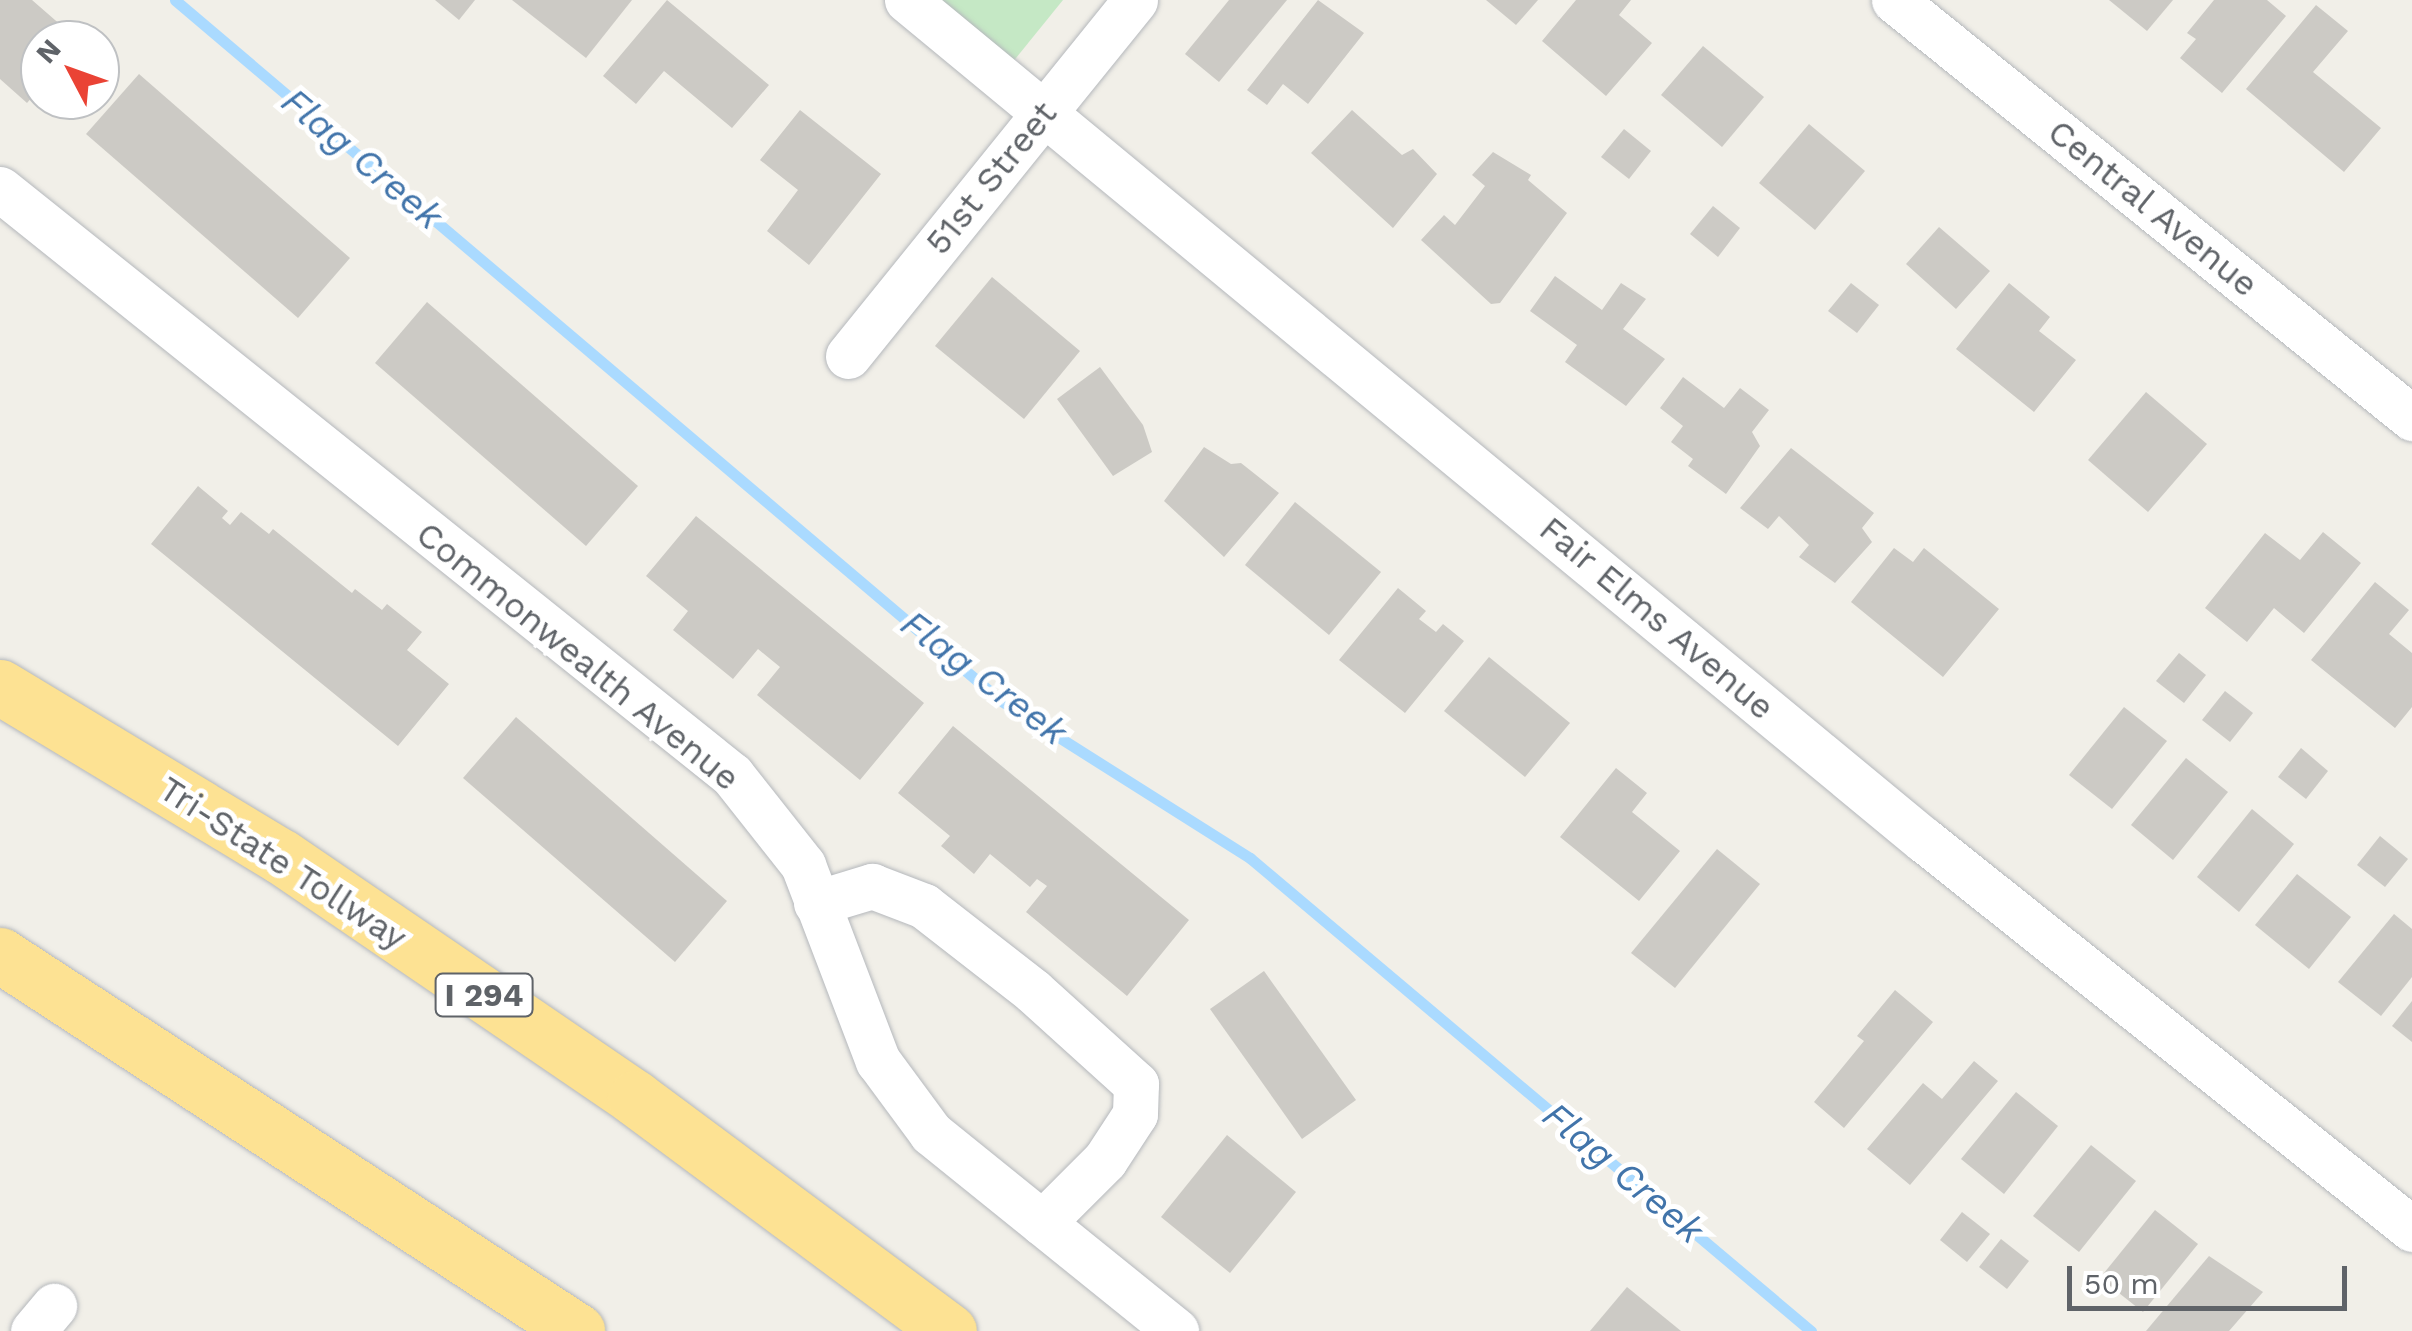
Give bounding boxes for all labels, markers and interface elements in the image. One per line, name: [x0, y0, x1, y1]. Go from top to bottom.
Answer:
north arrow: [20, 20, 120, 120]
text: N: [29, 33, 68, 70]
water label: Flag Creek: [272, 78, 452, 240]
street label: 51st Street: [917, 93, 1065, 263]
street label: Central Avenue: [2039, 110, 2267, 306]
street label: Fair Elms Avenue: [1530, 507, 1784, 729]
street label: Commonwealth Avenue: [407, 512, 749, 800]
water label: Flag Creek: [892, 601, 1076, 755]
street label: Tri-State Tollway: [151, 767, 415, 959]
road number: I 294: [434, 968, 534, 1022]
water label: Flag Creek: [1533, 1092, 1713, 1254]
scale bar: [2072, 1246, 2352, 1308]
text: 50 m: [2084, 1266, 2159, 1301]

